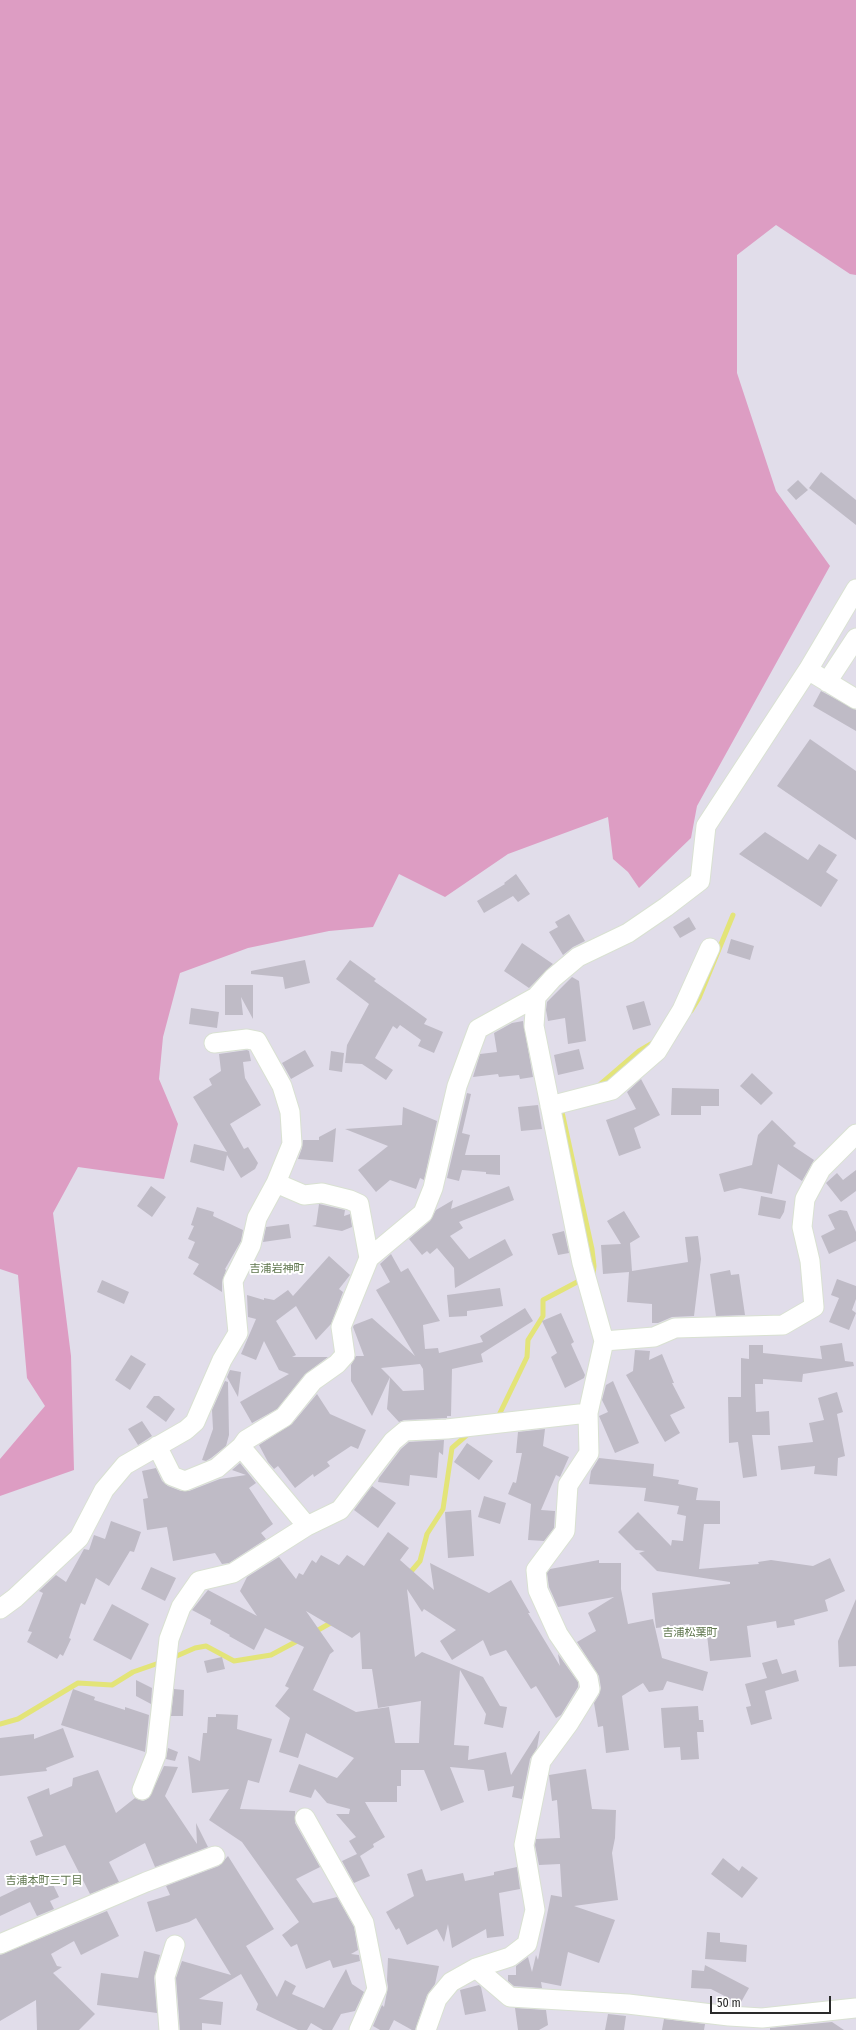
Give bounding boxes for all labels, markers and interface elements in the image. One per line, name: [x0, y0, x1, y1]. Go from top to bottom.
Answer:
district label: 吉浦岩神町: [250, 1262, 304, 1276]
district label: 吉浦松葉町: [663, 1626, 717, 1640]
district label: 吉浦本町三丁目: [6, 1874, 82, 1888]
scale bar: [712, 1988, 833, 2014]
text: 50 m: [717, 1996, 741, 2010]

